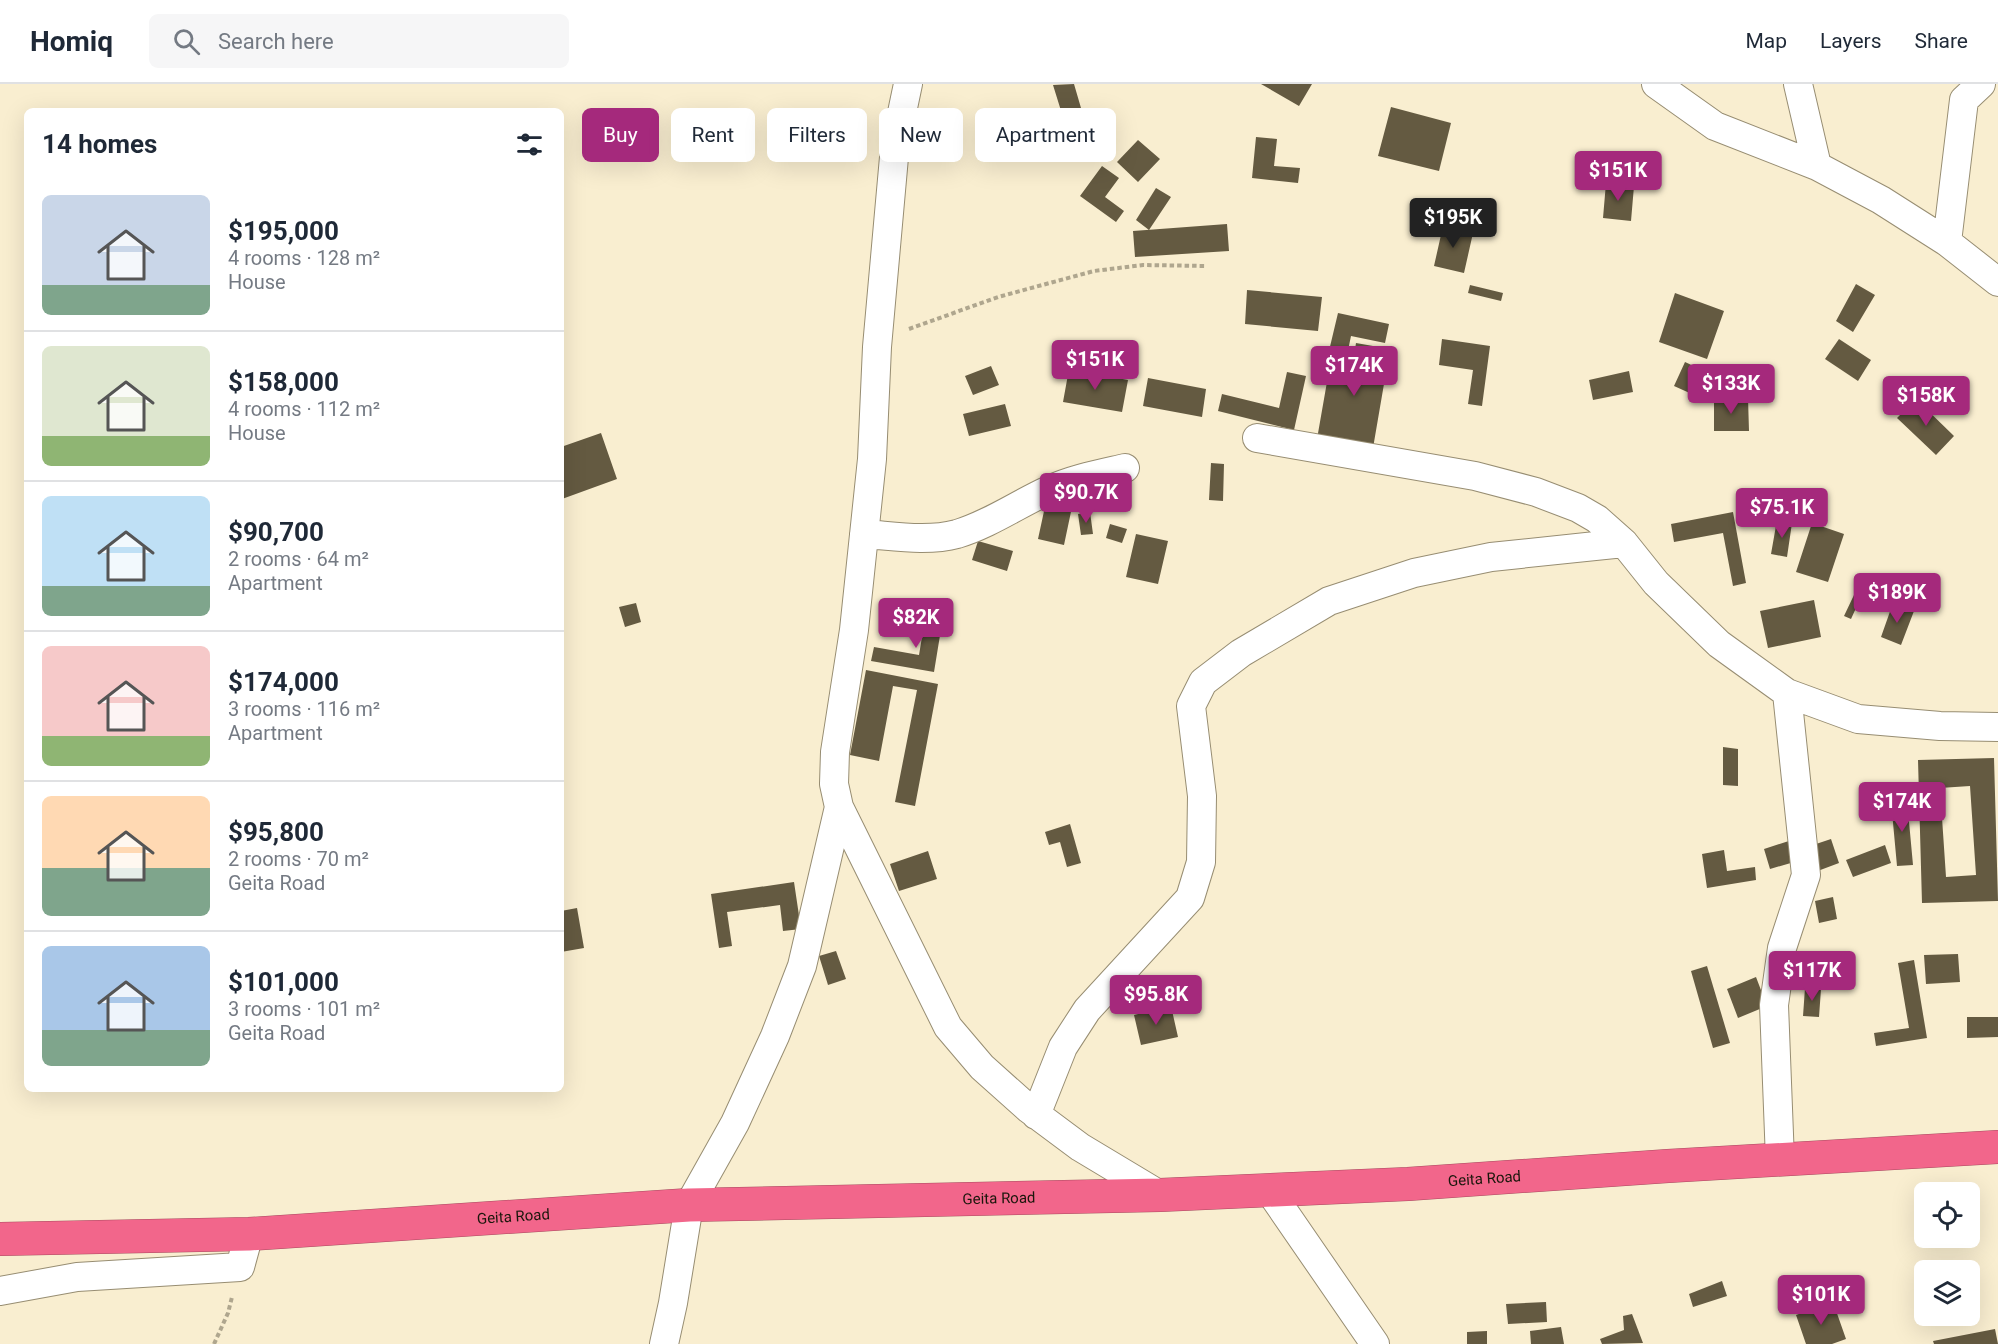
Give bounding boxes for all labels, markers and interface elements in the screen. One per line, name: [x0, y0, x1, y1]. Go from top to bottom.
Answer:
search box: [149, 14, 569, 68]
text: Homiq: [30, 25, 113, 58]
icon: search: [170, 25, 203, 58]
text: Search here: [218, 29, 334, 54]
text: Map: [1745, 29, 1787, 53]
text: Layers: [1820, 29, 1881, 53]
text: Share: [1914, 29, 1968, 53]
chip: Buy: [582, 108, 659, 162]
chip: Rent: [671, 108, 755, 162]
chip: Filters: [767, 108, 867, 162]
chip: New: [879, 108, 963, 162]
chip: Apartment: [975, 108, 1116, 162]
icon: filters: [513, 128, 546, 161]
text: 14 homes: [42, 129, 157, 159]
pin: $151K: [1576, 151, 1660, 202]
text: $151K: [1589, 158, 1647, 182]
pin: $195K: [1411, 198, 1495, 249]
text: $195K: [1424, 205, 1482, 229]
text: $195,000: [228, 216, 339, 246]
icon: home: [90, 219, 162, 291]
text: 4 rooms · 128 m²: [228, 246, 380, 270]
text: House: [228, 270, 286, 294]
pin: $151K: [1053, 340, 1137, 391]
pin: $174K: [1312, 346, 1396, 397]
text: $151K: [1066, 347, 1124, 371]
text: $174K: [1325, 353, 1383, 377]
pin: $133K: [1689, 364, 1773, 415]
text: $158,000: [228, 367, 339, 397]
icon: home: [90, 370, 162, 442]
text: $133K: [1702, 371, 1760, 395]
pin: $158K: [1884, 376, 1968, 427]
text: $158K: [1897, 383, 1955, 407]
text: 4 rooms · 112 m²: [228, 397, 380, 421]
text: House: [228, 421, 286, 445]
pin: $90.7K: [1037, 473, 1135, 524]
text: $90.7K: [1054, 480, 1118, 504]
pin: $75.1K: [1733, 488, 1831, 539]
text: $75.1K: [1750, 495, 1814, 519]
text: $90,700: [228, 517, 324, 547]
icon: home: [90, 520, 162, 592]
text: 2 rooms · 64 m²: [228, 547, 369, 571]
text: Apartment: [228, 571, 323, 595]
pin: $189K: [1855, 573, 1939, 624]
text: $189K: [1868, 580, 1926, 604]
pin: $82K: [880, 598, 952, 649]
text: $82K: [892, 605, 940, 629]
text: $174,000: [228, 667, 339, 697]
icon: home: [90, 670, 162, 742]
text: 3 rooms · 116 m²: [228, 697, 380, 721]
text: Apartment: [228, 721, 323, 745]
pin: $174K: [1860, 782, 1944, 833]
text: $174K: [1873, 789, 1931, 813]
text: $95,800: [228, 817, 324, 847]
icon: home: [90, 820, 162, 892]
text: 2 rooms · 70 m²: [228, 847, 369, 871]
text: Geita Road: [228, 871, 325, 895]
pin: $117K: [1770, 951, 1854, 1002]
text: $117K: [1783, 958, 1841, 982]
text: $101,000: [228, 967, 339, 997]
icon: home: [90, 970, 162, 1042]
pin: $95.8K: [1107, 975, 1205, 1026]
text: $95.8K: [1124, 982, 1188, 1006]
text: 3 rooms · 101 m²: [228, 997, 380, 1021]
text: Geita Road: [228, 1021, 325, 1045]
street label: Geita Road: [1447, 1167, 1522, 1190]
map controls: [1914, 1182, 1980, 1326]
button: locate: [1914, 1182, 1980, 1248]
street label: Geita Road: [962, 1189, 1036, 1208]
street label: Geita Road: [476, 1205, 550, 1228]
button: layers: [1914, 1260, 1980, 1326]
pin: $101K: [1779, 1275, 1863, 1326]
text: $101K: [1792, 1282, 1850, 1306]

